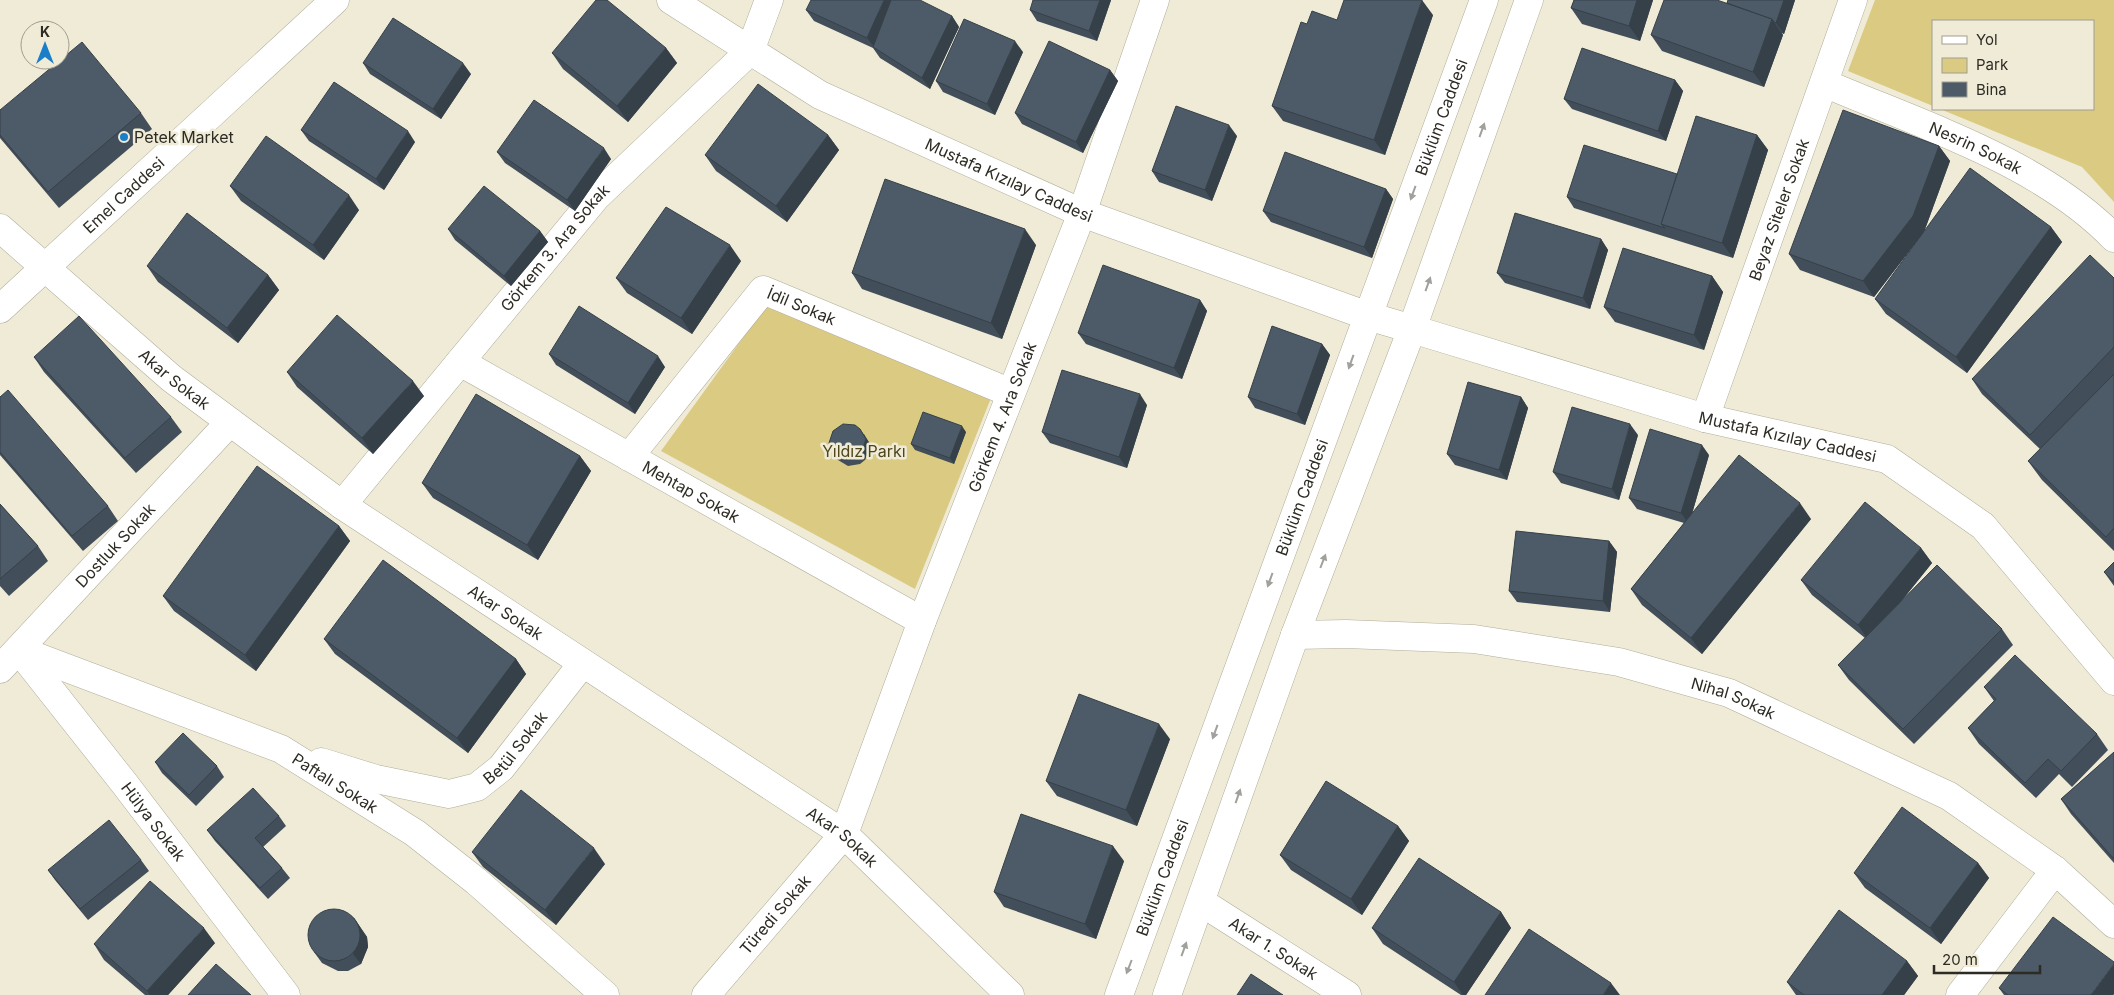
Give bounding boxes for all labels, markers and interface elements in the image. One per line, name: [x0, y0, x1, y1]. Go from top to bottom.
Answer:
north arrow: [20, 20, 70, 70]
legend: [1932, 20, 2094, 110]
text: K: [40, 23, 50, 40]
text: Yol: [1976, 30, 1998, 49]
text: Park: [1976, 55, 2009, 74]
street label: Büklüm Caddesi: [1411, 56, 1471, 178]
text: Bina: [1976, 80, 2007, 99]
street label: Nesrin Sokak: [1926, 117, 2026, 178]
one-way arrow: [1479, 123, 1487, 138]
place label: Petek Market: [134, 127, 234, 147]
marker: Petek Market: [118, 131, 130, 143]
street label: Mustafa Kızılay Caddesi: [922, 134, 1095, 226]
street label: Beyaz Siteler Sokak: [1744, 136, 1813, 283]
street label: Emel Caddesi: [79, 153, 168, 237]
street label: Görkem 3. Ara Sokak: [496, 180, 614, 315]
one-way arrow: [1409, 186, 1416, 201]
one-way arrow: [1425, 276, 1432, 291]
street label: İdil Sokak: [764, 283, 839, 329]
street label: Görkem 4. Ara Sokak: [963, 339, 1041, 495]
street label: Akar Sokak: [135, 345, 214, 414]
one-way arrow: [1347, 354, 1354, 369]
street label: Mustafa Kızılay Caddesi: [1697, 407, 1878, 466]
street label: Büklüm Caddesi: [1271, 436, 1332, 558]
park label: Yıldız Parkı: [822, 441, 906, 461]
street label: Mehtap Sokak: [639, 456, 743, 527]
street label: Dostluk Sokak: [71, 499, 159, 592]
one-way arrow: [1320, 554, 1328, 568]
one-way arrow: [1266, 572, 1273, 587]
street label: Akar Sokak: [464, 580, 547, 644]
street label: Nihal Sokak: [1689, 673, 1779, 724]
street label: Betül Sokak: [479, 707, 551, 788]
one-way arrow: [1211, 725, 1218, 740]
street label: Paftalı Sokak: [289, 749, 382, 817]
street label: Hülya Sokak: [117, 778, 190, 865]
one-way arrow: [1235, 789, 1243, 804]
street label: Akar Sokak: [803, 802, 882, 871]
street label: Büklüm Caddesi: [1132, 817, 1193, 939]
street label: Türedi Sokak: [735, 870, 815, 958]
street label: Akar 1. Sokak: [1225, 913, 1322, 984]
one-way arrow: [1180, 942, 1188, 957]
scale bar: [1934, 942, 2040, 974]
text: 20 m: [1942, 950, 1978, 969]
one-way arrow: [1125, 960, 1133, 975]

